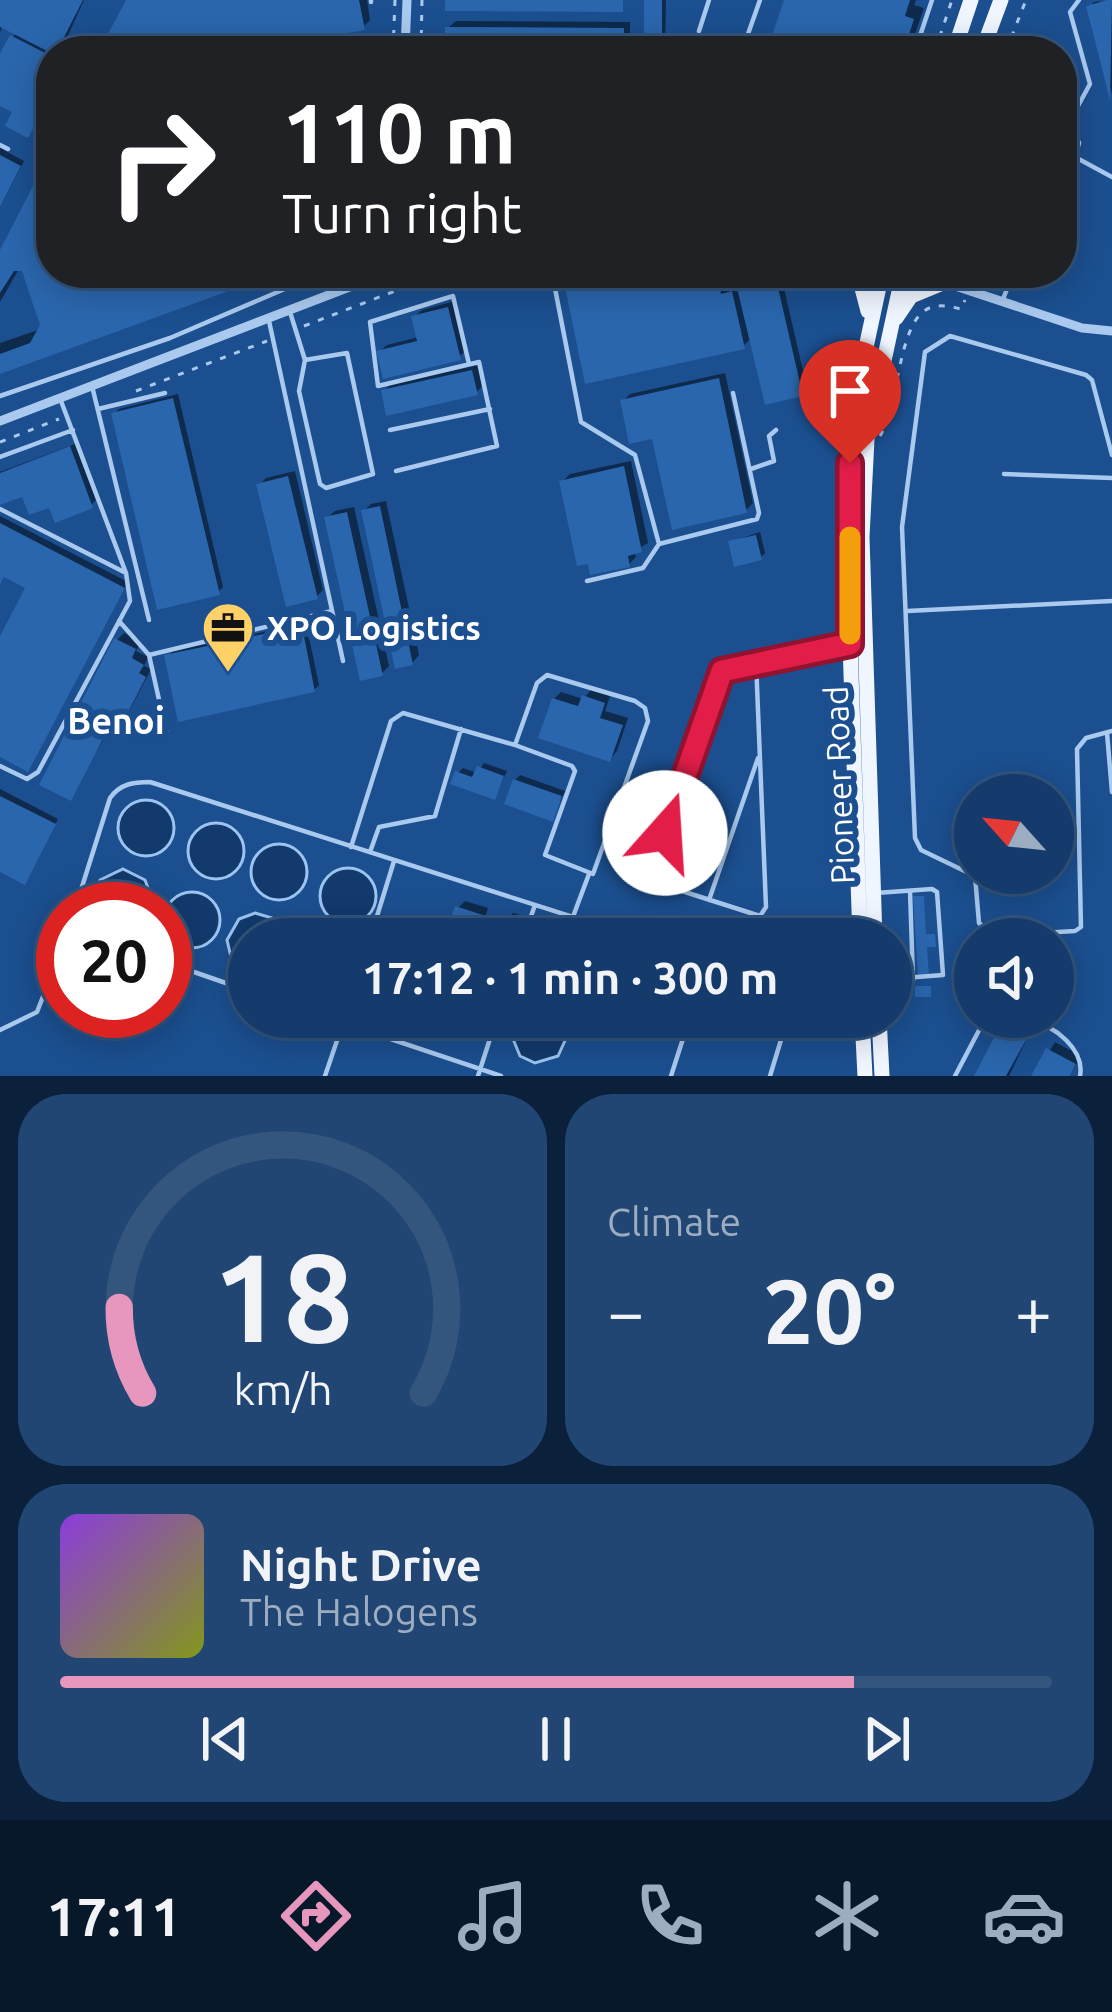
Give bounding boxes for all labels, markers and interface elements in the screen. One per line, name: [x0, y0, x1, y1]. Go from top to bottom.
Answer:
icon: right: [84, 84, 240, 240]
text: 110 m: [282, 85, 516, 179]
text: Turn right: [282, 183, 522, 243]
pin: [799, 340, 901, 463]
icon: arrive: [817, 358, 883, 424]
office icon: XPO Logistics: [200, 600, 256, 674]
place label: XPO Logistics: [267, 609, 481, 646]
street label: Pioneer Road: [817, 685, 860, 885]
district label: Benoi: [67, 700, 165, 741]
position arrow: [602, 770, 728, 896]
north arrow: [954, 774, 1074, 894]
map controls: [954, 774, 1074, 1038]
speed limit sign: 20: [36, 882, 192, 1038]
button: sound: [954, 918, 1074, 1038]
text: 17:12 · 1 min · 300 m: [362, 952, 778, 1003]
text: Climate: [607, 1200, 741, 1243]
text: 18: [212, 1226, 353, 1366]
text: 20°: [763, 1260, 896, 1361]
text: −: [607, 1274, 644, 1348]
text: +: [1015, 1274, 1052, 1348]
text: km/h: [233, 1365, 332, 1413]
text: Night Drive: [240, 1539, 482, 1590]
text: The Halogens: [240, 1590, 478, 1633]
icon: previous: [192, 1706, 258, 1772]
icon: pause: [523, 1706, 589, 1772]
icon: next: [854, 1706, 920, 1772]
icon: directions: [274, 1874, 358, 1958]
icon: music: [451, 1874, 535, 1958]
icon: phone: [628, 1874, 712, 1958]
icon: climate: [805, 1874, 889, 1958]
icon: car: [982, 1874, 1066, 1958]
text: 17:11: [46, 1886, 182, 1946]

